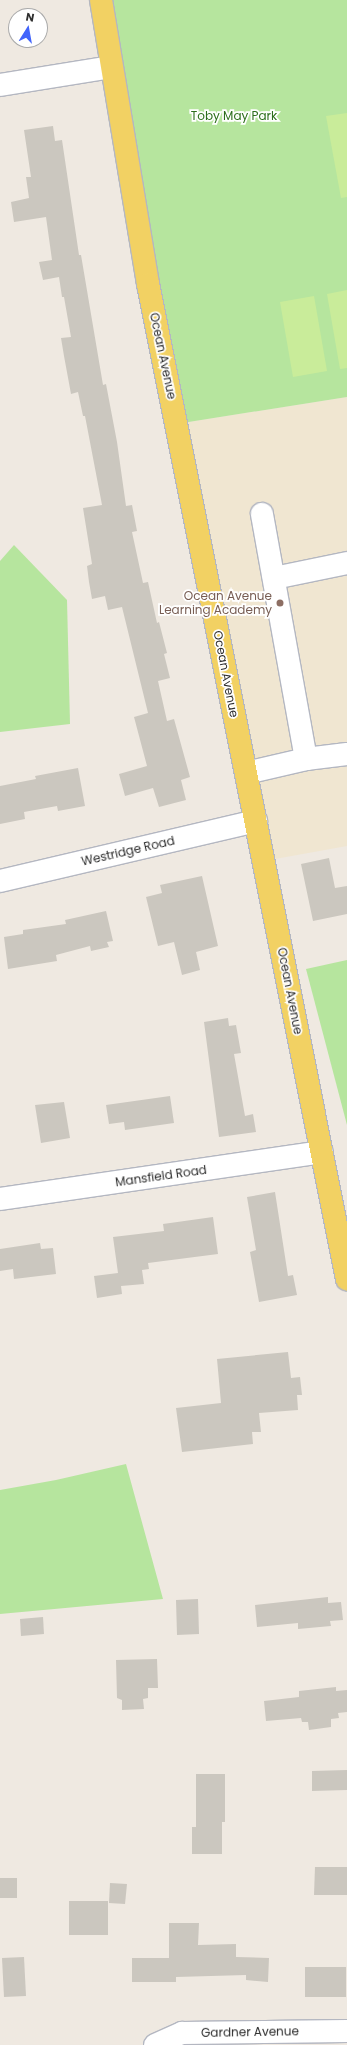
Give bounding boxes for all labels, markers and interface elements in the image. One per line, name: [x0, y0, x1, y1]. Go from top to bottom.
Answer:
north arrow: [8, 8, 48, 48]
text: N: [25, 9, 36, 26]
park label: Toby May Park: [191, 109, 277, 123]
street label: Ocean Avenue: [147, 311, 179, 401]
place label: Ocean Avenue Learning Academy: [159, 589, 272, 617]
marker: Ocean Avenue Learning Academy: [275, 598, 285, 608]
street label: Ocean Avenue: [211, 629, 241, 719]
street label: Westridge Road: [80, 833, 176, 869]
street label: Ocean Avenue: [275, 946, 305, 1036]
street label: Mansfield Road: [114, 1162, 208, 1190]
street label: Gardner Avenue: [201, 2024, 299, 2040]

